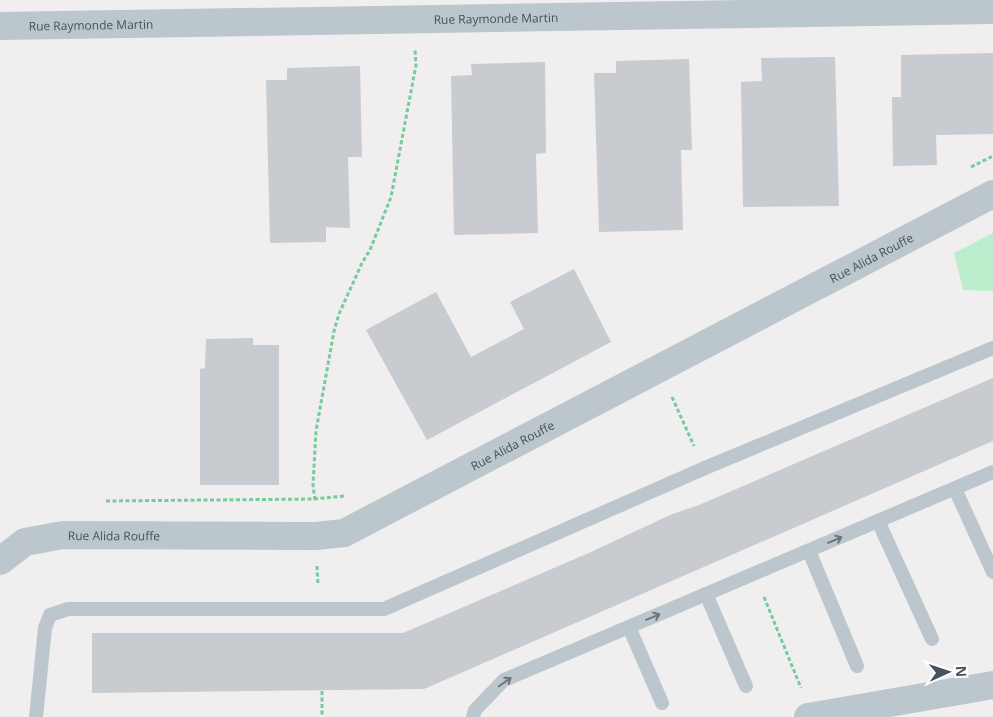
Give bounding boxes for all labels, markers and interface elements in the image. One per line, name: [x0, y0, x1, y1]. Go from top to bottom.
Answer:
street label: Rue Raymonde Martin: [433, 9, 558, 28]
street label: Rue Raymonde Martin: [29, 15, 153, 34]
street label: Rue Alida Rouffe: [826, 229, 916, 287]
street label: Rue Alida Rouffe: [467, 416, 557, 474]
street label: Rue Alida Rouffe: [68, 527, 160, 544]
one-way arrow: [827, 534, 842, 544]
one-way arrow: [646, 611, 661, 620]
north arrow: [923, 647, 973, 697]
text: N: [952, 665, 971, 677]
one-way arrow: [498, 677, 512, 687]

